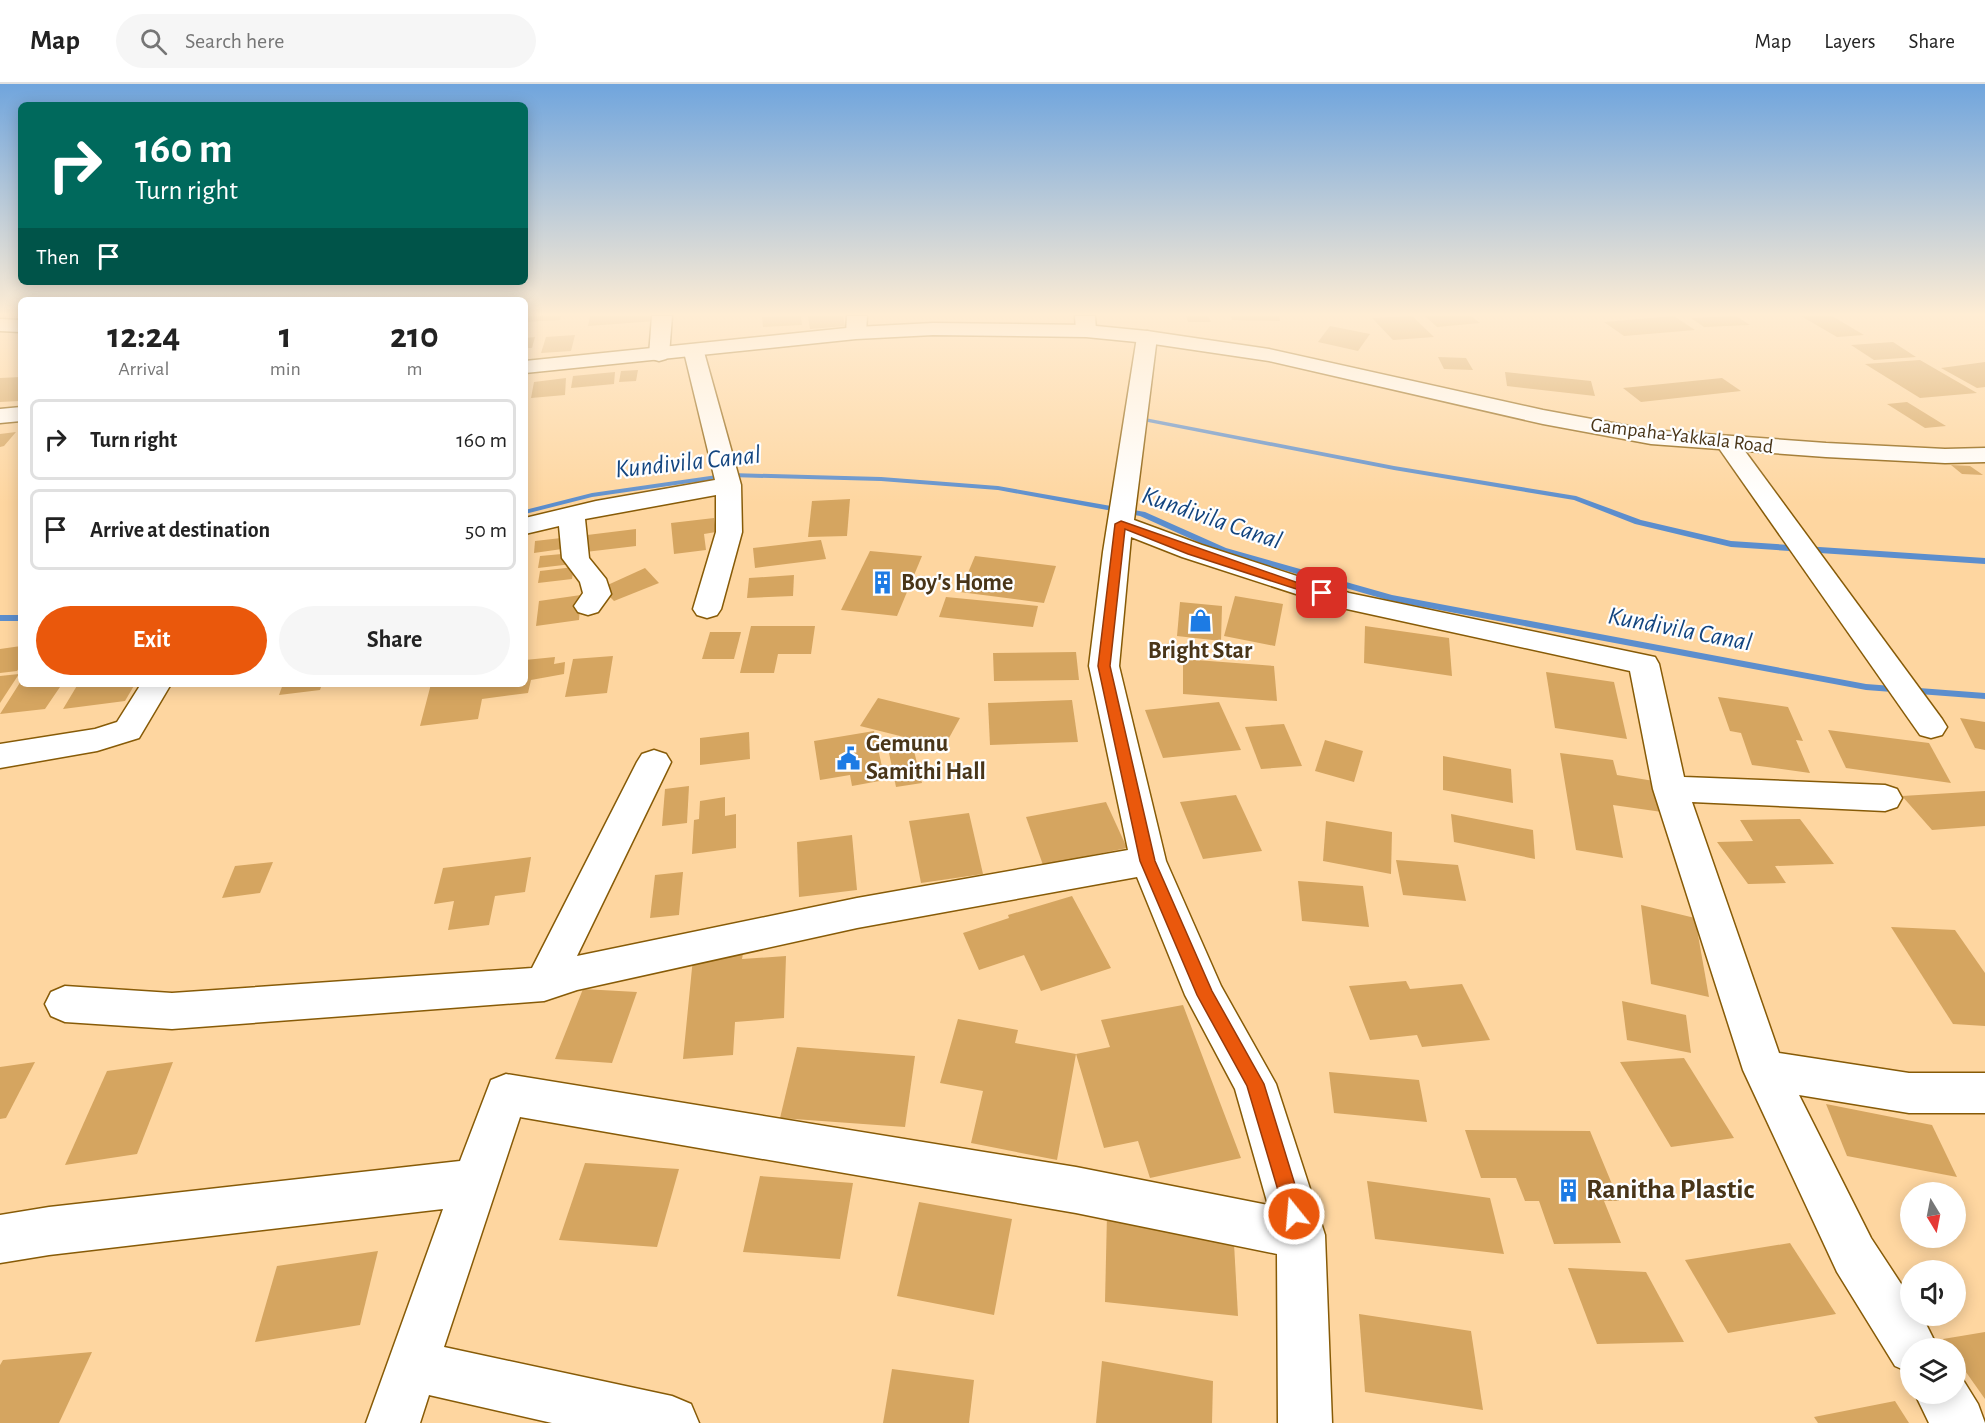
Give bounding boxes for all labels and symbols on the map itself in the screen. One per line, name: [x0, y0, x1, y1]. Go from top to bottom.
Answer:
street label: Gampaha-Yakkala Road: [1590, 415, 1774, 457]
water label: Kundivila Canal: [614, 441, 762, 483]
water label: Kundivila Canal: [1139, 482, 1285, 554]
pin: [1296, 567, 1347, 618]
building icon: Boy's Home: [870, 570, 896, 596]
place label: Boy's Home: [901, 571, 1013, 595]
water label: Kundivila Canal: [1606, 602, 1754, 656]
shop icon: Bright Star: [1187, 608, 1213, 634]
place label: Bright Star: [1148, 639, 1253, 663]
place label: Gemunu Samithi Hall: [866, 732, 986, 784]
public building icon: Gemunu Samithi Hall: [835, 745, 861, 771]
place label: Ranitha Plastic: [1586, 1176, 1755, 1204]
building icon: Ranitha Plastic: [1555, 1177, 1581, 1203]
position arrow: [1262, 1182, 1326, 1246]
north arrow: [1900, 1182, 1966, 1248]

